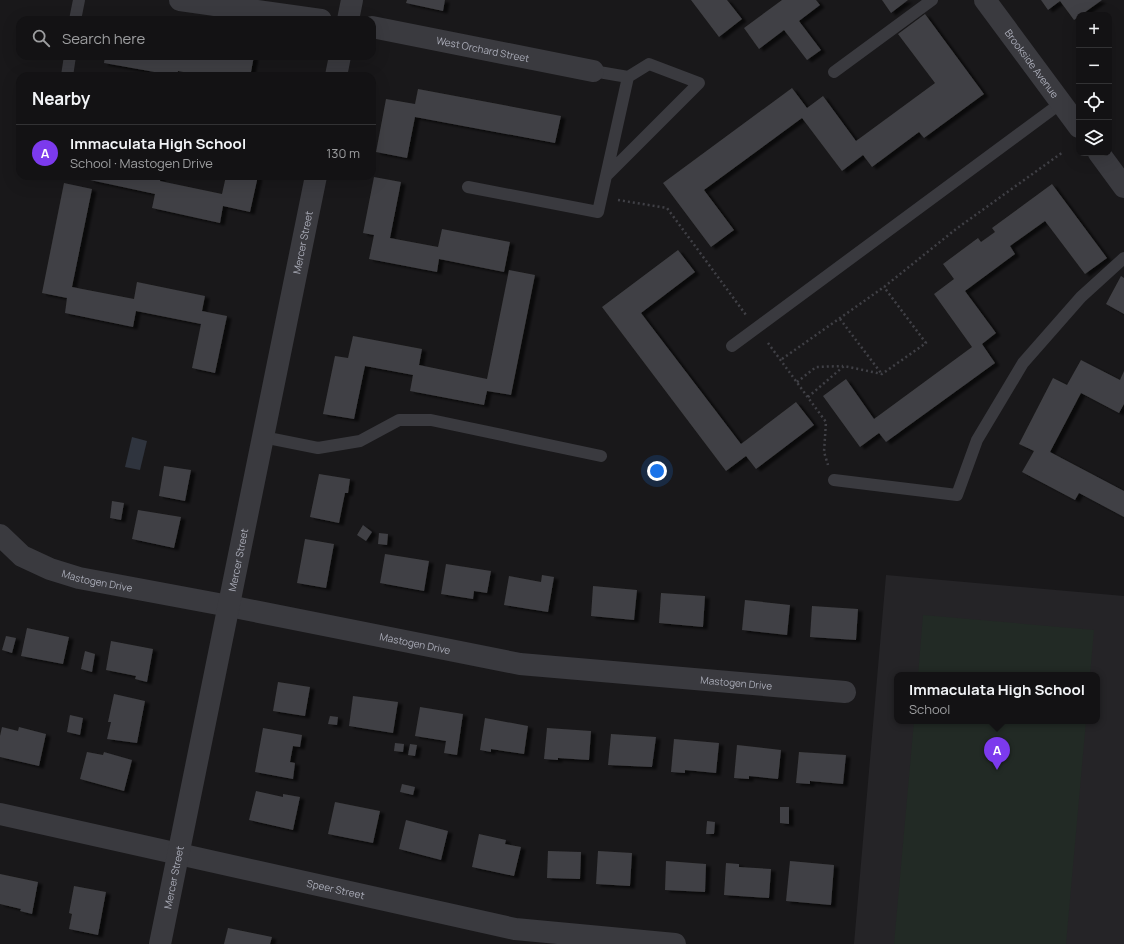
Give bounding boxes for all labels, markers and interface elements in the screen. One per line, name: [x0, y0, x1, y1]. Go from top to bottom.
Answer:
map controls: [1076, 12, 1112, 156]
button: +: [1076, 12, 1112, 48]
search box: [16, 16, 376, 60]
street label: Brookside Avenue: [1002, 26, 1062, 101]
icon: search: [30, 27, 52, 49]
text: Search here: [62, 28, 145, 49]
street label: West Orchard Street: [435, 33, 531, 65]
button: −: [1076, 48, 1112, 84]
button: locate: [1076, 84, 1112, 120]
text: Nearby: [32, 87, 90, 110]
button: layers: [1076, 120, 1112, 156]
text: Immaculata High School: [70, 133, 246, 154]
text: A: [41, 144, 49, 162]
text: 130 m: [326, 144, 360, 162]
text: School · Mastogen Drive: [70, 154, 213, 172]
street label: Mercer Street: [289, 210, 316, 275]
your location: [647, 461, 667, 481]
street label: Mercer Street: [225, 527, 251, 593]
street label: Mastogen Drive: [60, 566, 134, 595]
street label: Mastogen Drive: [378, 629, 452, 657]
popup: [894, 672, 1100, 724]
street label: Mastogen Drive: [700, 673, 773, 693]
text: Immaculata High School: [909, 679, 1085, 700]
text: School: [909, 700, 950, 718]
pin: A: [984, 737, 1010, 770]
street label: Mercer Street: [160, 845, 187, 910]
street label: Speer Street: [305, 876, 366, 902]

